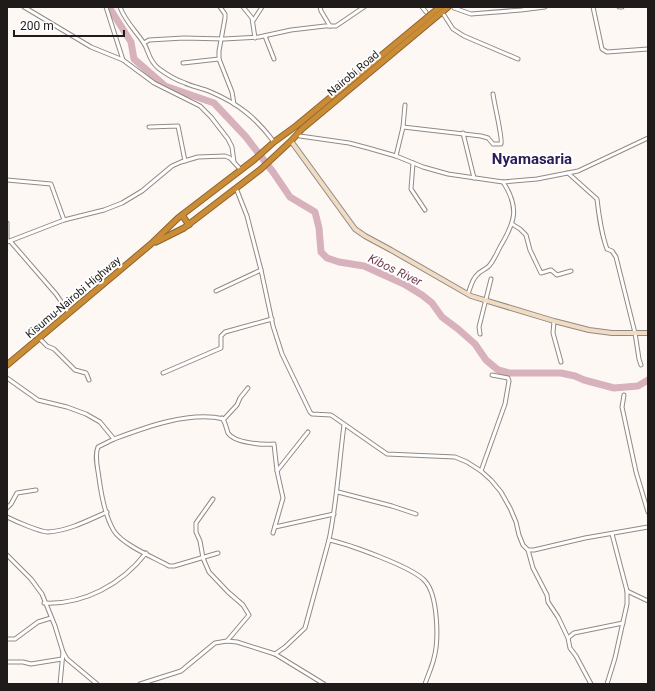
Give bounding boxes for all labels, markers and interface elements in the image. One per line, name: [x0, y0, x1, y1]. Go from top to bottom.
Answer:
scale bar: [14, 12, 124, 38]
text: 200 m: [20, 19, 54, 33]
street label: Nairobi Road: [325, 48, 382, 99]
district label: Nyamasaria: [492, 150, 572, 168]
water label: Kibos River: [366, 251, 425, 289]
street label: Kisumu-Nairobi Highway: [23, 253, 124, 341]

